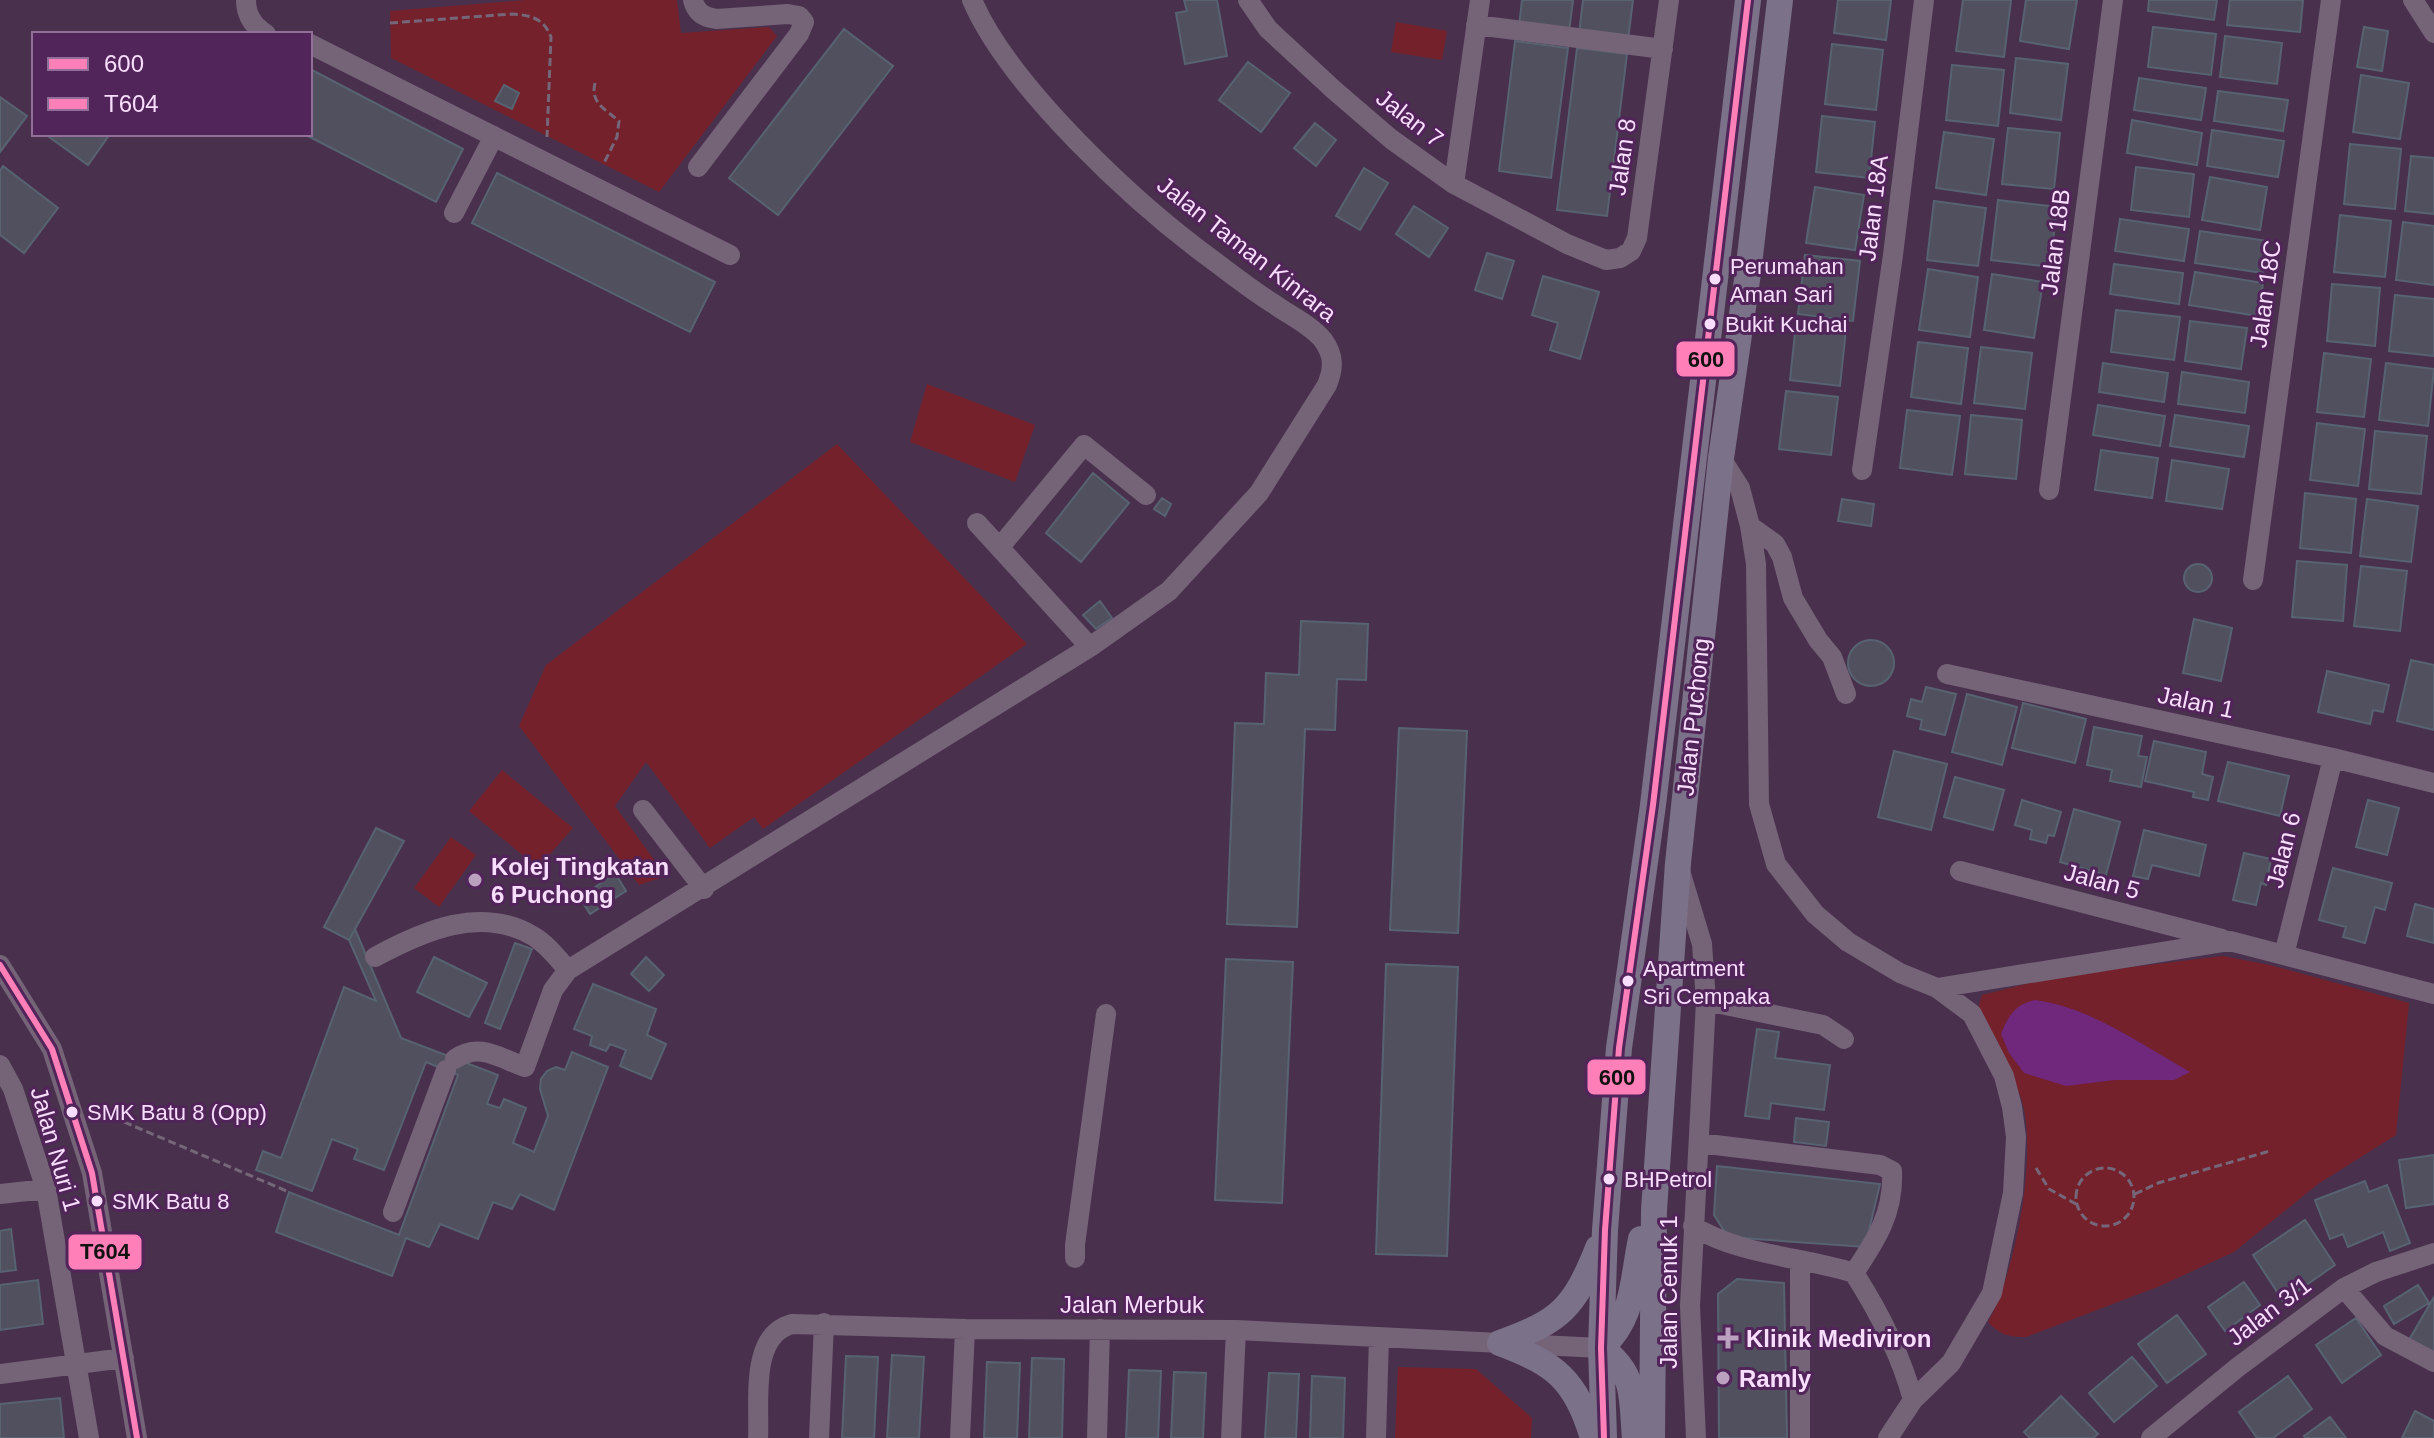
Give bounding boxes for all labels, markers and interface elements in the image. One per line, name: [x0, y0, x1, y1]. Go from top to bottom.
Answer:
legend: [32, 32, 312, 136]
text: 600: [104, 50, 144, 77]
street label: Jalan 7: [1371, 84, 1449, 152]
text: T604: [104, 90, 159, 117]
street label: Jalan 8: [1603, 117, 1641, 197]
street label: Jalan 18A: [1853, 153, 1893, 263]
street label: Jalan Taman Kinrara: [1152, 171, 1342, 328]
street label: Jalan 18B: [2035, 187, 2075, 297]
street label: Jalan 18C: [2244, 239, 2286, 349]
place label: Perumahan Aman Sari: [1730, 254, 1844, 307]
marker: Perumahan Aman Sari: [1707, 271, 1723, 287]
place label: Bukit Kuchai: [1725, 312, 1847, 337]
marker: Bukit Kuchai: [1702, 316, 1718, 332]
line badge: 600: [1675, 340, 1736, 378]
text: 600: [1688, 347, 1724, 372]
street label: Jalan Puchong: [1671, 637, 1715, 797]
street label: Jalan 1: [2155, 681, 2237, 723]
street label: Jalan 6: [2261, 809, 2305, 891]
place label: Kolej Tingkatan 6 Puchong: [491, 853, 669, 908]
street label: Jalan 5: [2061, 858, 2143, 904]
marker: Kolej Tingkatan 6 Puchong: [466, 871, 484, 889]
place label: Apartment Sri Cempaka: [1643, 956, 1771, 1009]
marker: Apartment Sri Cempaka: [1620, 973, 1636, 989]
line badge: 600: [1586, 1058, 1647, 1096]
text: 600: [1599, 1065, 1635, 1090]
street label: Jalan Nuri 1: [25, 1084, 87, 1214]
place label: SMK Batu 8 (Opp): [87, 1100, 267, 1125]
marker: SMK Batu 8 (Opp): [64, 1104, 80, 1120]
place label: BHPetrol: [1624, 1167, 1712, 1192]
marker: BHPetrol: [1601, 1171, 1617, 1187]
place label: SMK Batu 8: [112, 1189, 229, 1214]
marker: SMK Batu 8: [89, 1193, 105, 1209]
street label: Jalan Cenuk 1: [1655, 1215, 1682, 1369]
line badge: T604: [67, 1233, 143, 1271]
text: T604: [80, 1239, 131, 1264]
street label: Jalan 3/1: [2222, 1271, 2316, 1351]
street label: Jalan Merbuk: [1060, 1291, 1205, 1318]
place label: Klinik Mediviron: [1746, 1325, 1931, 1352]
marker: Klinik Mediviron: [1717, 1327, 1739, 1349]
place label: Ramly: [1739, 1365, 1812, 1392]
marker: Ramly: [1714, 1369, 1732, 1387]

